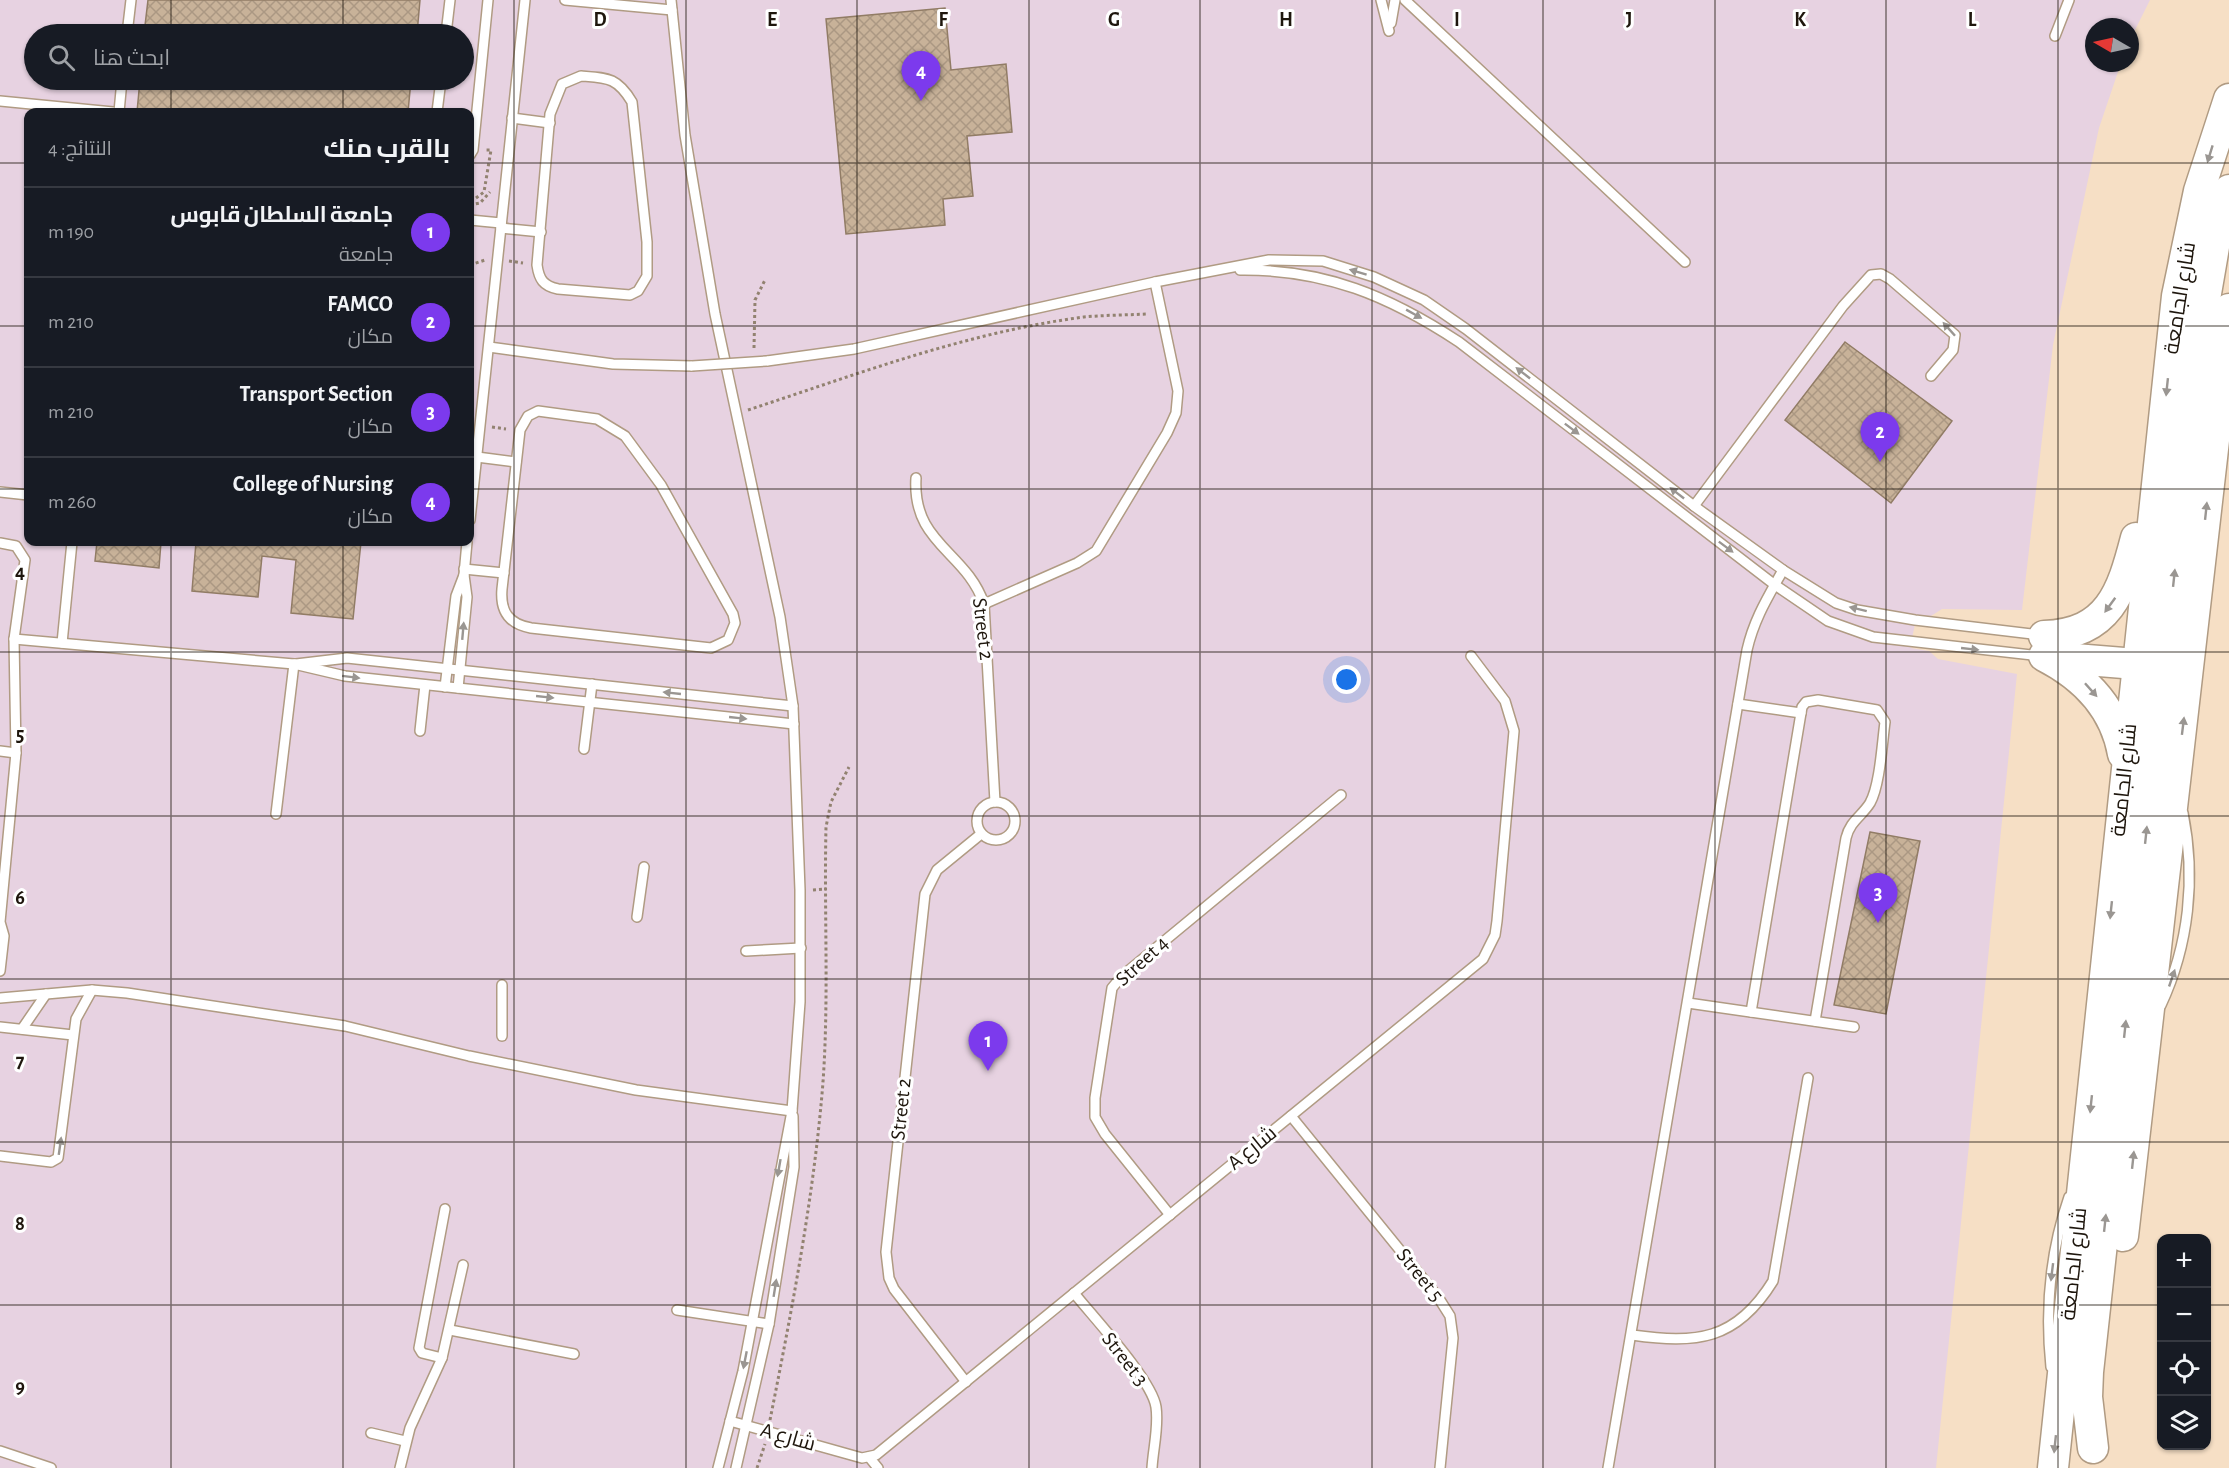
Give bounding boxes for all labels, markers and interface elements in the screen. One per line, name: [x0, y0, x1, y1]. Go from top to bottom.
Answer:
text: D: [593, 10, 607, 30]
text: E: [767, 10, 777, 30]
text: F: [938, 10, 948, 30]
text: G: [1108, 10, 1120, 30]
text: H: [1279, 10, 1293, 30]
text: I: [1454, 10, 1460, 30]
text: J: [1626, 10, 1632, 30]
text: K: [1794, 10, 1806, 30]
text: L: [1968, 10, 1977, 30]
north arrow: [2085, 18, 2139, 72]
search box: [24, 24, 474, 90]
icon: search: [45, 41, 78, 74]
text: ابحث هنا: [93, 47, 170, 69]
pin: 4: [902, 51, 940, 101]
text: بالقرب منك: [323, 136, 450, 162]
text: النتائج: 4: [48, 139, 112, 159]
one-way arrow: [2205, 145, 2214, 163]
text: جامعة السلطان قابوس: [171, 204, 393, 226]
text: 190 m: [48, 222, 94, 242]
text: 1: [427, 222, 434, 242]
street label: شارع الجامعة: [2161, 240, 2202, 356]
text: جامعة: [339, 245, 393, 265]
one-way arrow: [1349, 267, 1367, 276]
text: FAMCO: [327, 293, 393, 315]
one-way arrow: [1406, 309, 1423, 319]
text: 210 m: [48, 312, 94, 332]
text: 2: [426, 312, 435, 332]
one-way arrow: [1942, 322, 1955, 337]
text: مكان: [348, 327, 393, 347]
one-way arrow: [1516, 367, 1531, 379]
one-way arrow: [2162, 377, 2172, 396]
text: Transport Section: [240, 383, 393, 405]
text: 210 m: [48, 402, 94, 422]
text: 3: [426, 402, 435, 422]
pin: 2: [1860, 412, 1900, 462]
text: مكان: [348, 417, 393, 437]
one-way arrow: [1564, 422, 1579, 434]
text: College of Nursing: [233, 473, 393, 495]
one-way arrow: [1669, 486, 1685, 499]
text: 260 m: [48, 492, 96, 512]
text: 4: [425, 492, 436, 512]
one-way arrow: [2202, 501, 2211, 520]
text: مكان: [348, 507, 393, 527]
one-way arrow: [1719, 541, 1734, 553]
text: 4: [15, 562, 25, 582]
one-way arrow: [2169, 569, 2179, 588]
street label: Street 2: [969, 597, 997, 661]
one-way arrow: [2104, 597, 2116, 613]
one-way arrow: [1848, 604, 1867, 614]
one-way arrow: [458, 622, 468, 641]
one-way arrow: [1960, 644, 1979, 654]
your location: [1332, 665, 1361, 694]
one-way arrow: [341, 672, 360, 681]
one-way arrow: [2084, 682, 2098, 697]
one-way arrow: [662, 688, 681, 698]
one-way arrow: [535, 692, 554, 702]
one-way arrow: [729, 713, 748, 723]
one-way arrow: [2178, 716, 2188, 735]
street label: شارع الجامعة: [2108, 723, 2143, 838]
text: 5: [16, 725, 24, 745]
one-way arrow: [2142, 825, 2151, 844]
pin: 3: [1858, 874, 1898, 923]
text: 6: [15, 888, 25, 908]
one-way arrow: [2106, 901, 2116, 920]
street label: Street 4: [1112, 932, 1172, 990]
one-way arrow: [2167, 969, 2177, 987]
one-way arrow: [2121, 1019, 2130, 1038]
pin: 1: [968, 1022, 1008, 1071]
text: 7: [16, 1051, 25, 1071]
street label: Street 2: [887, 1077, 915, 1141]
one-way arrow: [2086, 1095, 2096, 1114]
street label: A شارع: [1224, 1122, 1282, 1176]
one-way arrow: [55, 1137, 65, 1156]
one-way arrow: [2128, 1151, 2138, 1170]
one-way arrow: [775, 1159, 784, 1178]
street label: شارع الجامعة: [2058, 1207, 2093, 1322]
one-way arrow: [2100, 1213, 2110, 1232]
text: 8: [15, 1214, 25, 1234]
map controls: [2157, 1234, 2211, 1450]
button: +: [2157, 1234, 2211, 1288]
street label: Street 5: [1392, 1244, 1448, 1306]
one-way arrow: [2047, 1263, 2056, 1282]
one-way arrow: [770, 1278, 779, 1297]
button: −: [2157, 1288, 2211, 1342]
street label: Street 3: [1098, 1328, 1152, 1390]
button: locate: [2157, 1342, 2211, 1396]
one-way arrow: [740, 1351, 749, 1370]
text: 9: [15, 1377, 25, 1397]
button: layers: [2157, 1396, 2211, 1450]
street label: A شارع: [757, 1419, 818, 1458]
one-way arrow: [2050, 1434, 2060, 1453]

